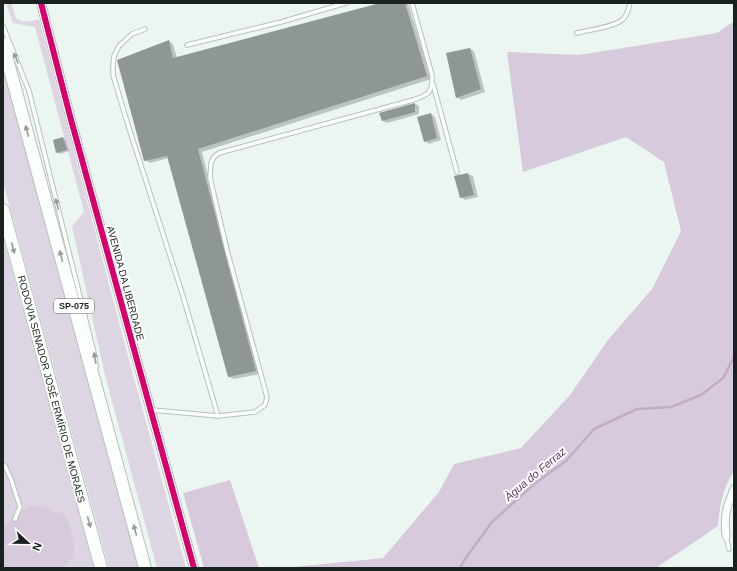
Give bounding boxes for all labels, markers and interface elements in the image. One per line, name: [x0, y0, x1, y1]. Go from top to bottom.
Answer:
one-way arrow: [12, 52, 18, 64]
one-way arrow: [23, 125, 29, 137]
one-way arrow: [54, 198, 60, 210]
street label: AVENIDA DA LIBERDADE: [105, 225, 146, 342]
one-way arrow: [10, 242, 16, 254]
one-way arrow: [58, 250, 64, 262]
street label: RODOVIA SENADOR JOSÉ ERMÍRIO DE MORAES: [16, 274, 88, 504]
road number: SP-075: [54, 299, 94, 313]
one-way arrow: [91, 351, 97, 364]
water label: Àgua do Ferraz: [501, 445, 568, 504]
one-way arrow: [86, 516, 92, 528]
north arrow: [8, 523, 48, 563]
one-way arrow: [132, 524, 138, 536]
text: N: [30, 541, 44, 553]

